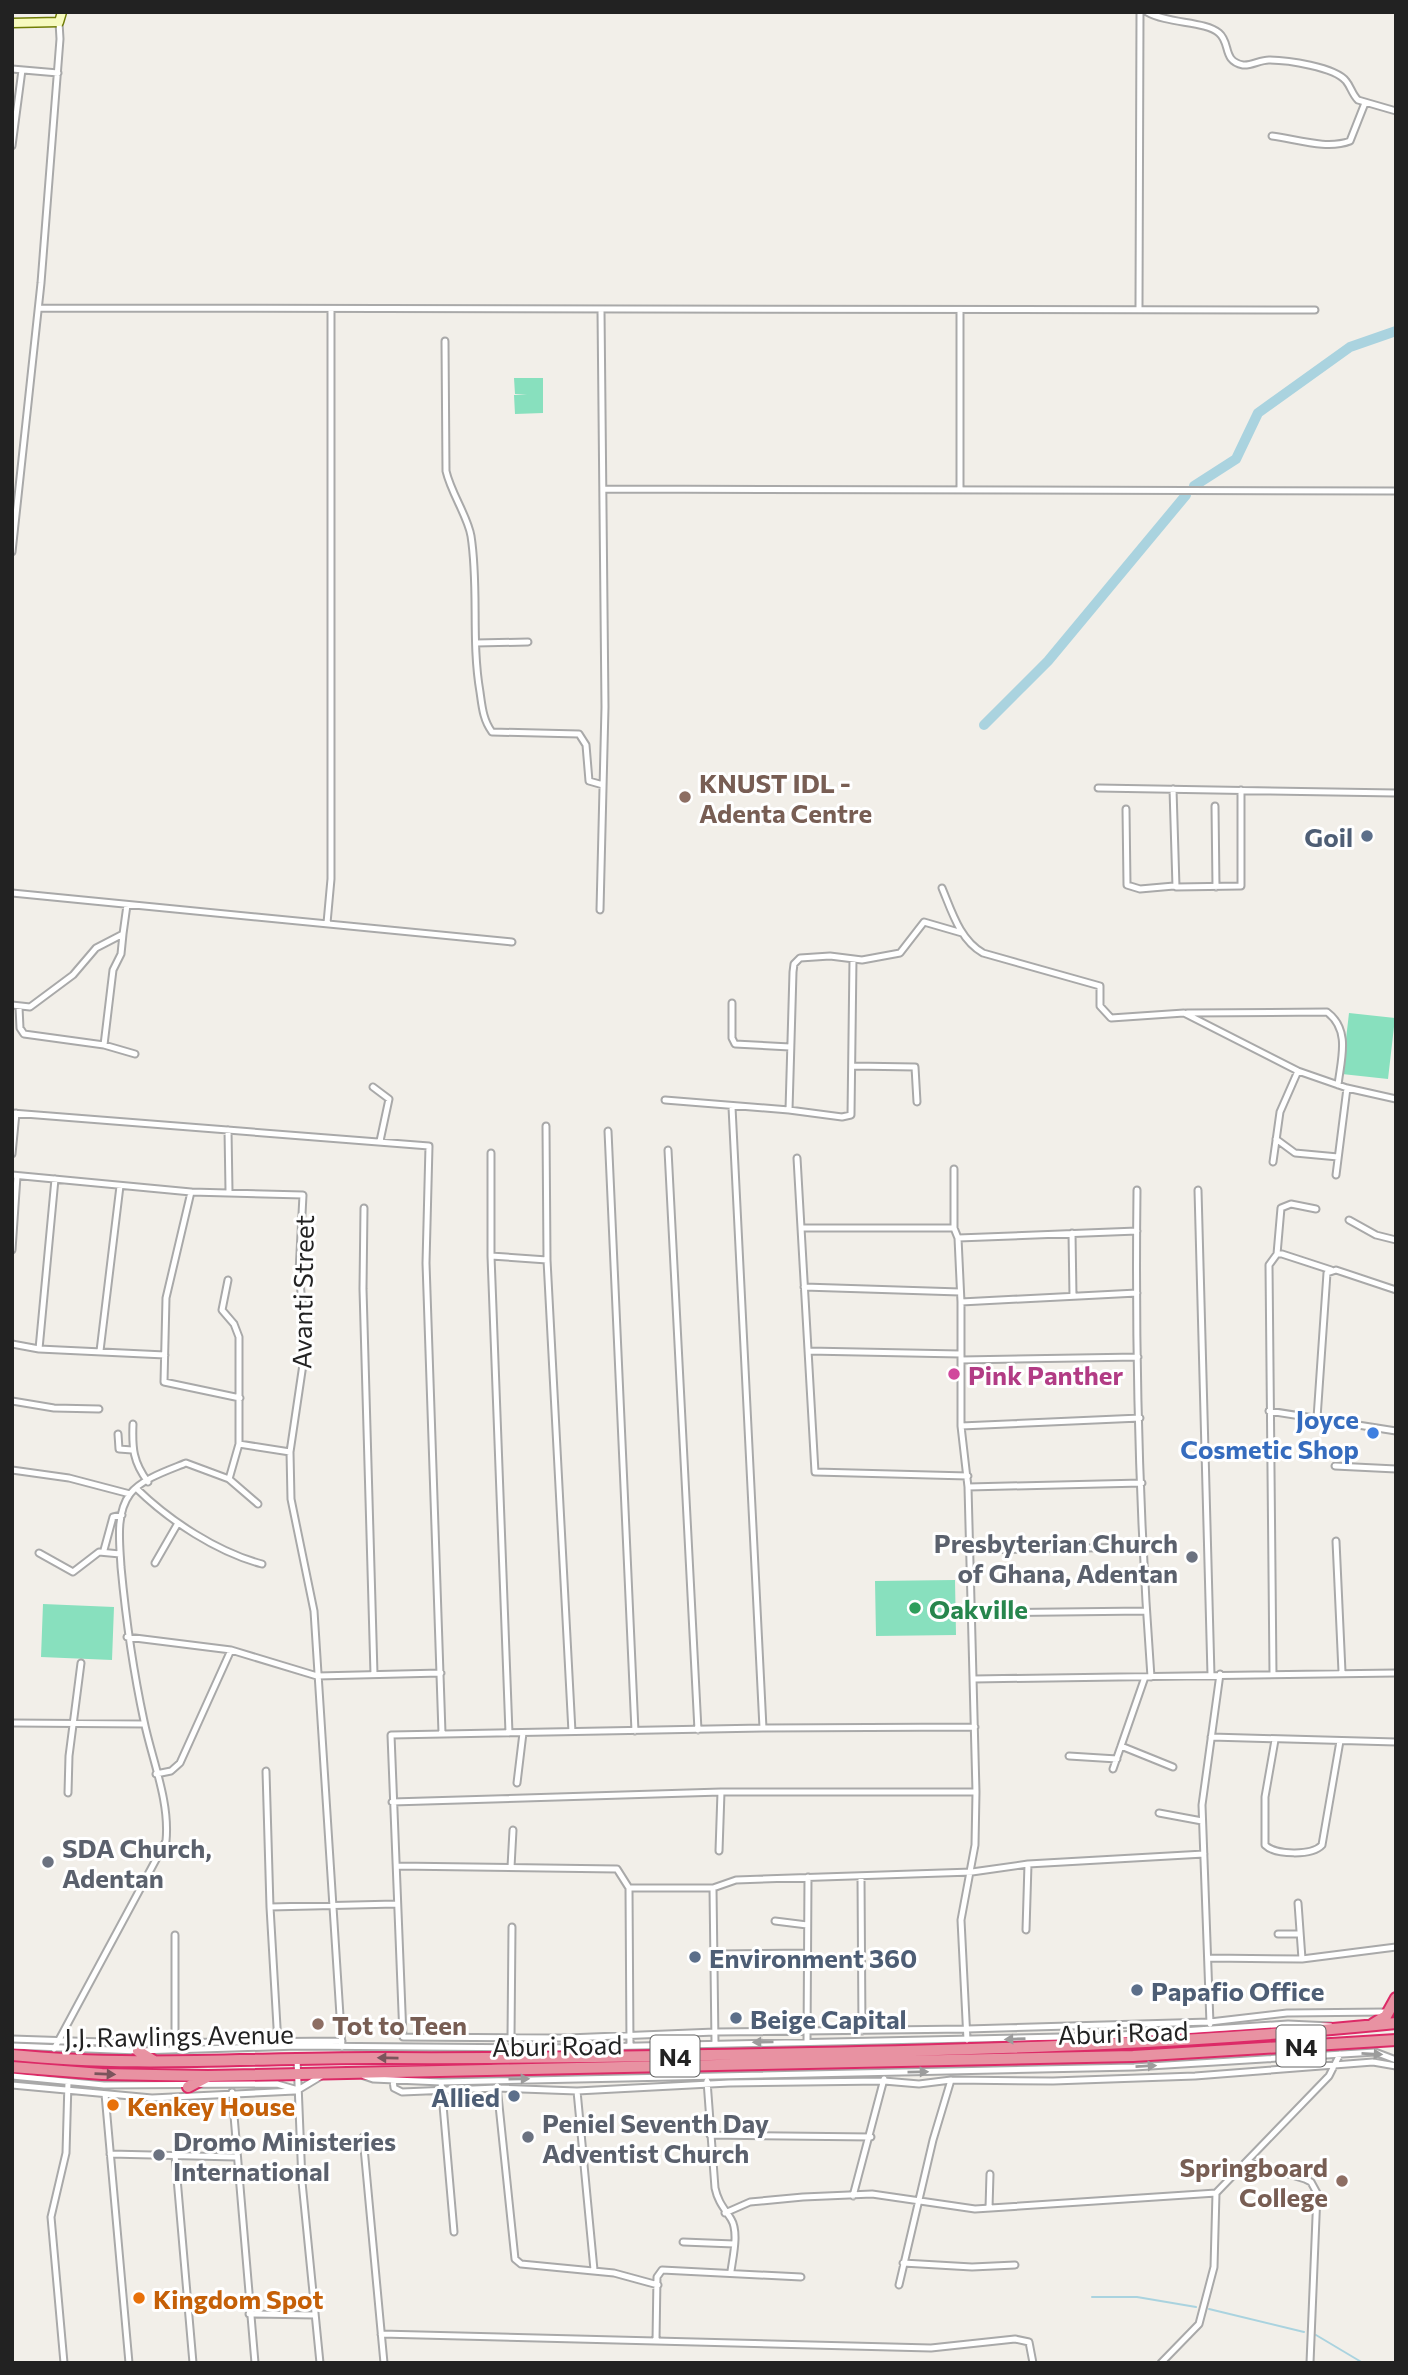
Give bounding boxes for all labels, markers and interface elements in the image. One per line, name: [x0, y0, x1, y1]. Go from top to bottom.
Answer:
place label: KNUST IDL - Adenta Centre: [699, 767, 872, 828]
marker: KNUST IDL - Adenta Centre: [677, 789, 693, 805]
place label: Goil: [1304, 821, 1353, 852]
marker: Goil: [1359, 828, 1375, 844]
street label: Avanti Street: [285, 1215, 319, 1369]
place label: Pink Panther: [968, 1359, 1123, 1390]
marker: Pink Panther: [946, 1366, 962, 1382]
place label: Joyce Cosmetic Shop: [1180, 1403, 1359, 1464]
marker: Joyce Cosmetic Shop: [1365, 1425, 1381, 1441]
place label: Presbyterian Church of Ghana, Adentan: [934, 1527, 1178, 1588]
marker: Presbyterian Church of Ghana, Adentan: [1184, 1549, 1200, 1565]
place label: Oakville: [929, 1593, 1028, 1624]
marker: Oakville: [907, 1600, 923, 1616]
place label: SDA Church, Adentan: [62, 1832, 212, 1893]
marker: SDA Church, Adentan: [40, 1854, 56, 1870]
place label: Environment 360: [709, 1942, 917, 1973]
marker: Environment 360: [687, 1949, 703, 1965]
place label: Papafio Office: [1151, 1975, 1324, 2006]
marker: Papafio Office: [1129, 1982, 1145, 1998]
place label: Beige Capital: [750, 2003, 907, 2034]
place label: Tot to Teen: [332, 2009, 467, 2040]
marker: Beige Capital: [728, 2010, 744, 2026]
street label: Aburi Road: [1057, 2014, 1189, 2050]
marker: Tot to Teen: [310, 2016, 326, 2032]
street label: J.J. Rawlings Avenue: [64, 2017, 294, 2053]
road number: N4: [1276, 2025, 1326, 2066]
street label: Aburi Road: [491, 2028, 623, 2062]
one-way arrow: [1004, 2033, 1026, 2044]
road number: N4: [650, 2036, 700, 2076]
one-way arrow: [752, 2037, 774, 2048]
one-way arrow: [1362, 2048, 1384, 2059]
one-way arrow: [377, 2052, 399, 2064]
one-way arrow: [1135, 2060, 1157, 2071]
one-way arrow: [908, 2066, 930, 2077]
one-way arrow: [94, 2068, 116, 2079]
one-way arrow: [509, 2073, 531, 2085]
place label: Allied: [431, 2081, 500, 2112]
marker: Allied: [506, 2088, 522, 2104]
place label: Kenkey House: [127, 2090, 295, 2121]
marker: Kenkey House: [105, 2097, 121, 2113]
place label: Peniel Seventh Day Adventist Church: [542, 2107, 769, 2168]
place label: Dromo Ministeries International: [173, 2125, 396, 2186]
marker: Peniel Seventh Day Adventist Church: [520, 2129, 536, 2145]
marker: Dromo Ministeries International: [151, 2147, 167, 2163]
place label: Springboard College: [1179, 2151, 1328, 2212]
marker: Springboard College: [1334, 2173, 1350, 2189]
place label: Kingdom Spot: [153, 2283, 323, 2314]
marker: Kingdom Spot: [131, 2290, 147, 2306]

